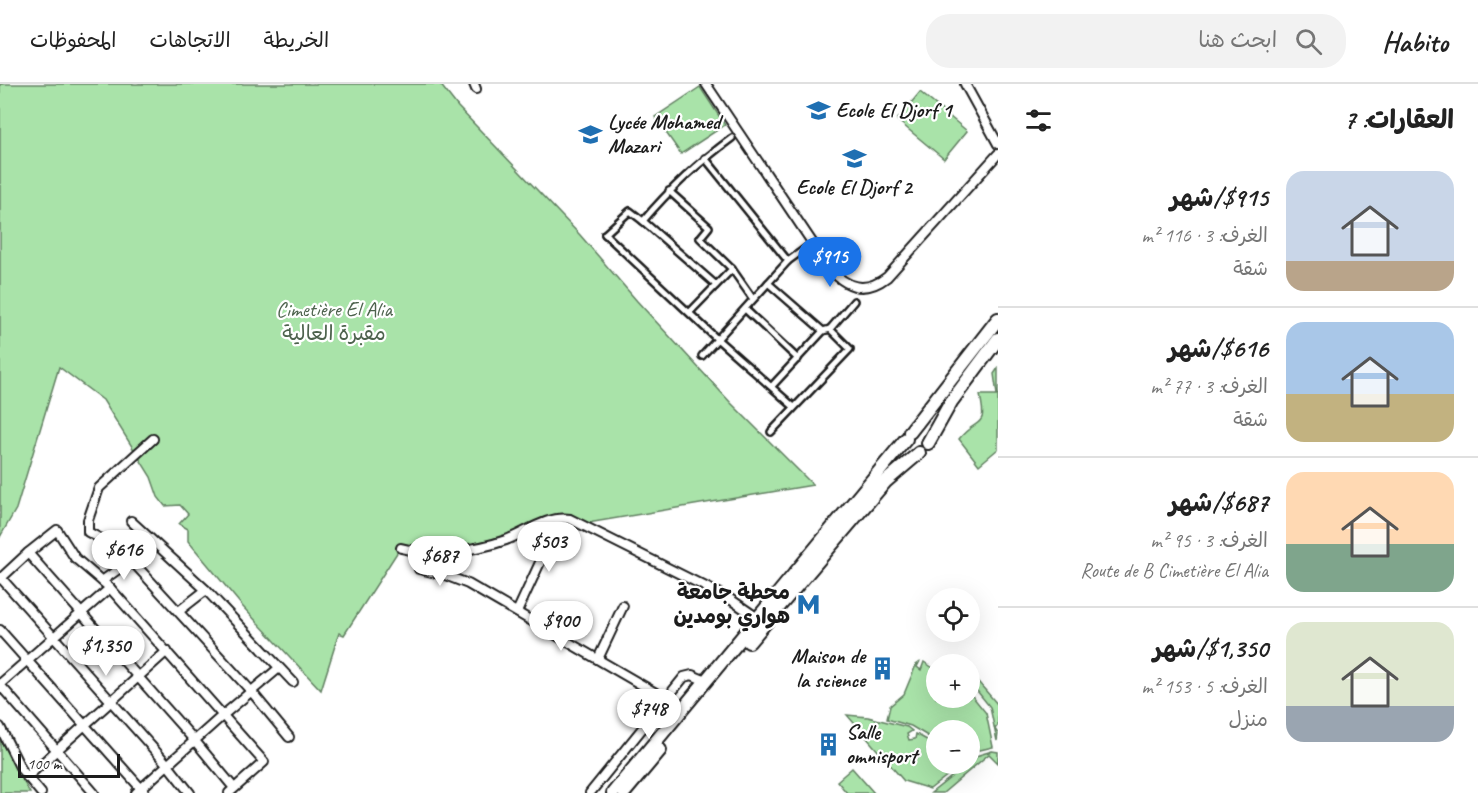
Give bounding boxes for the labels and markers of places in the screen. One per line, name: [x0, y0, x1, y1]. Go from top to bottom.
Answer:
school or university icon: Ecole El Djorf 1: [805, 97, 831, 123]
place label: Ecole El Djorf 1: [836, 97, 954, 123]
place label: Lycée Mohamed Mazari: [608, 109, 724, 159]
school or university icon: Lycée Mohamed Mazari: [577, 121, 603, 147]
school or university icon: Ecole El Djorf 2: [841, 146, 867, 172]
place label: Ecole El Djorf 2: [796, 174, 914, 200]
pin: $915: [794, 237, 866, 288]
pin: $503: [513, 522, 585, 573]
pin: $616: [88, 530, 160, 581]
pin: $687: [404, 536, 476, 587]
place label: محطة جامعة هواري بومدين: [674, 579, 790, 632]
metro station icon: محطة جامعة هواري بومدين: [795, 591, 821, 617]
pin: $900: [525, 601, 597, 652]
pin: $1,350: [57, 626, 155, 677]
place label: Maison de la science: [791, 643, 867, 693]
building icon: Maison de la science: [870, 655, 896, 681]
pin: $748: [613, 689, 685, 740]
place label: Salle omnisport: [846, 719, 920, 769]
building icon: Salle omnisport: [815, 731, 841, 757]

